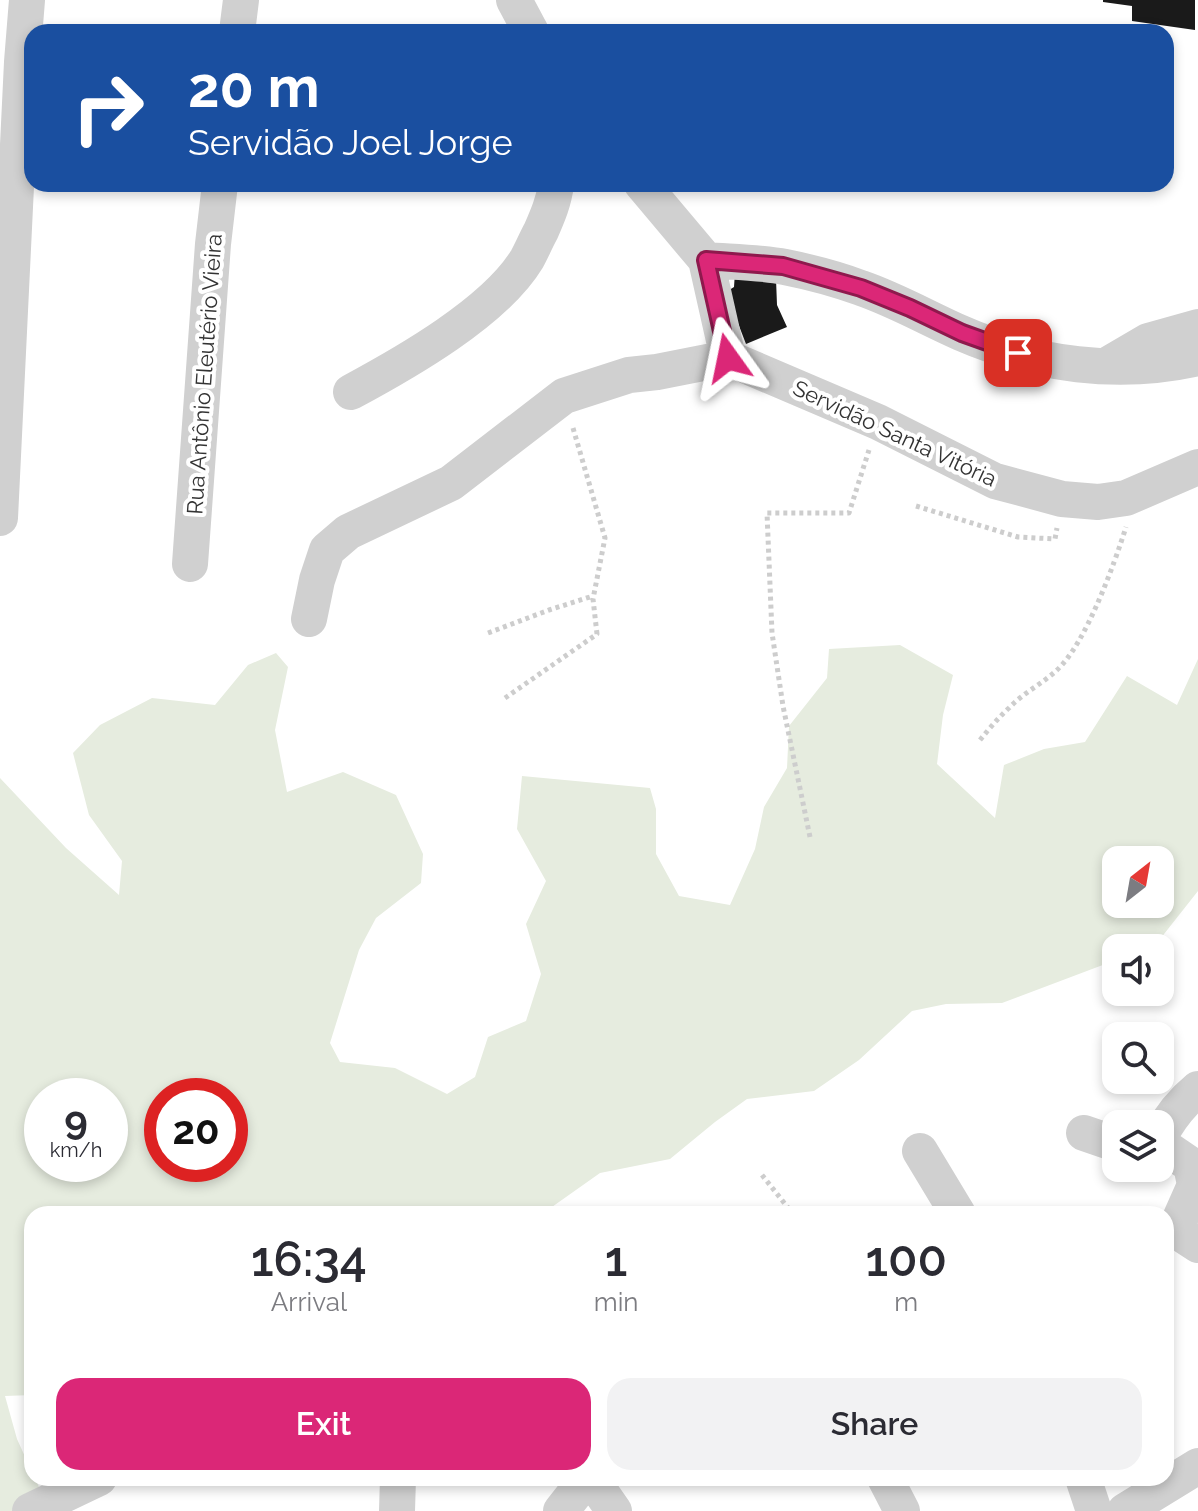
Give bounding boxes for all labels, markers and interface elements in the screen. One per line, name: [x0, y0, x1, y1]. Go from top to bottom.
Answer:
text: 20 m: [188, 54, 320, 120]
icon: right: [56, 56, 160, 160]
text: Servidão Joel Jorge: [188, 121, 513, 163]
street label: Rua Antônio Eleutério Vieira: [181, 233, 227, 515]
position arrow: [686, 316, 770, 400]
pin: [984, 319, 1052, 387]
icon: arrive: [996, 331, 1040, 375]
street label: Servidão Santa Vitória: [789, 374, 1001, 492]
north arrow: [1102, 846, 1174, 918]
map controls: [1102, 846, 1174, 1182]
button: sound: [1102, 934, 1174, 1006]
button: search: [1102, 1022, 1174, 1094]
speed limit sign: 20: [144, 1078, 248, 1182]
text: 9: [64, 1096, 88, 1143]
button: layers: [1102, 1110, 1174, 1182]
text: km/h: [50, 1138, 102, 1162]
text: 16:34: [251, 1231, 367, 1287]
text: 1: [605, 1231, 627, 1287]
text: 100: [865, 1231, 947, 1287]
text: Arrival: [271, 1287, 347, 1317]
text: min: [594, 1287, 639, 1317]
text: m: [894, 1287, 918, 1317]
button: Exit: [56, 1378, 591, 1470]
button: Share: [607, 1378, 1142, 1470]

